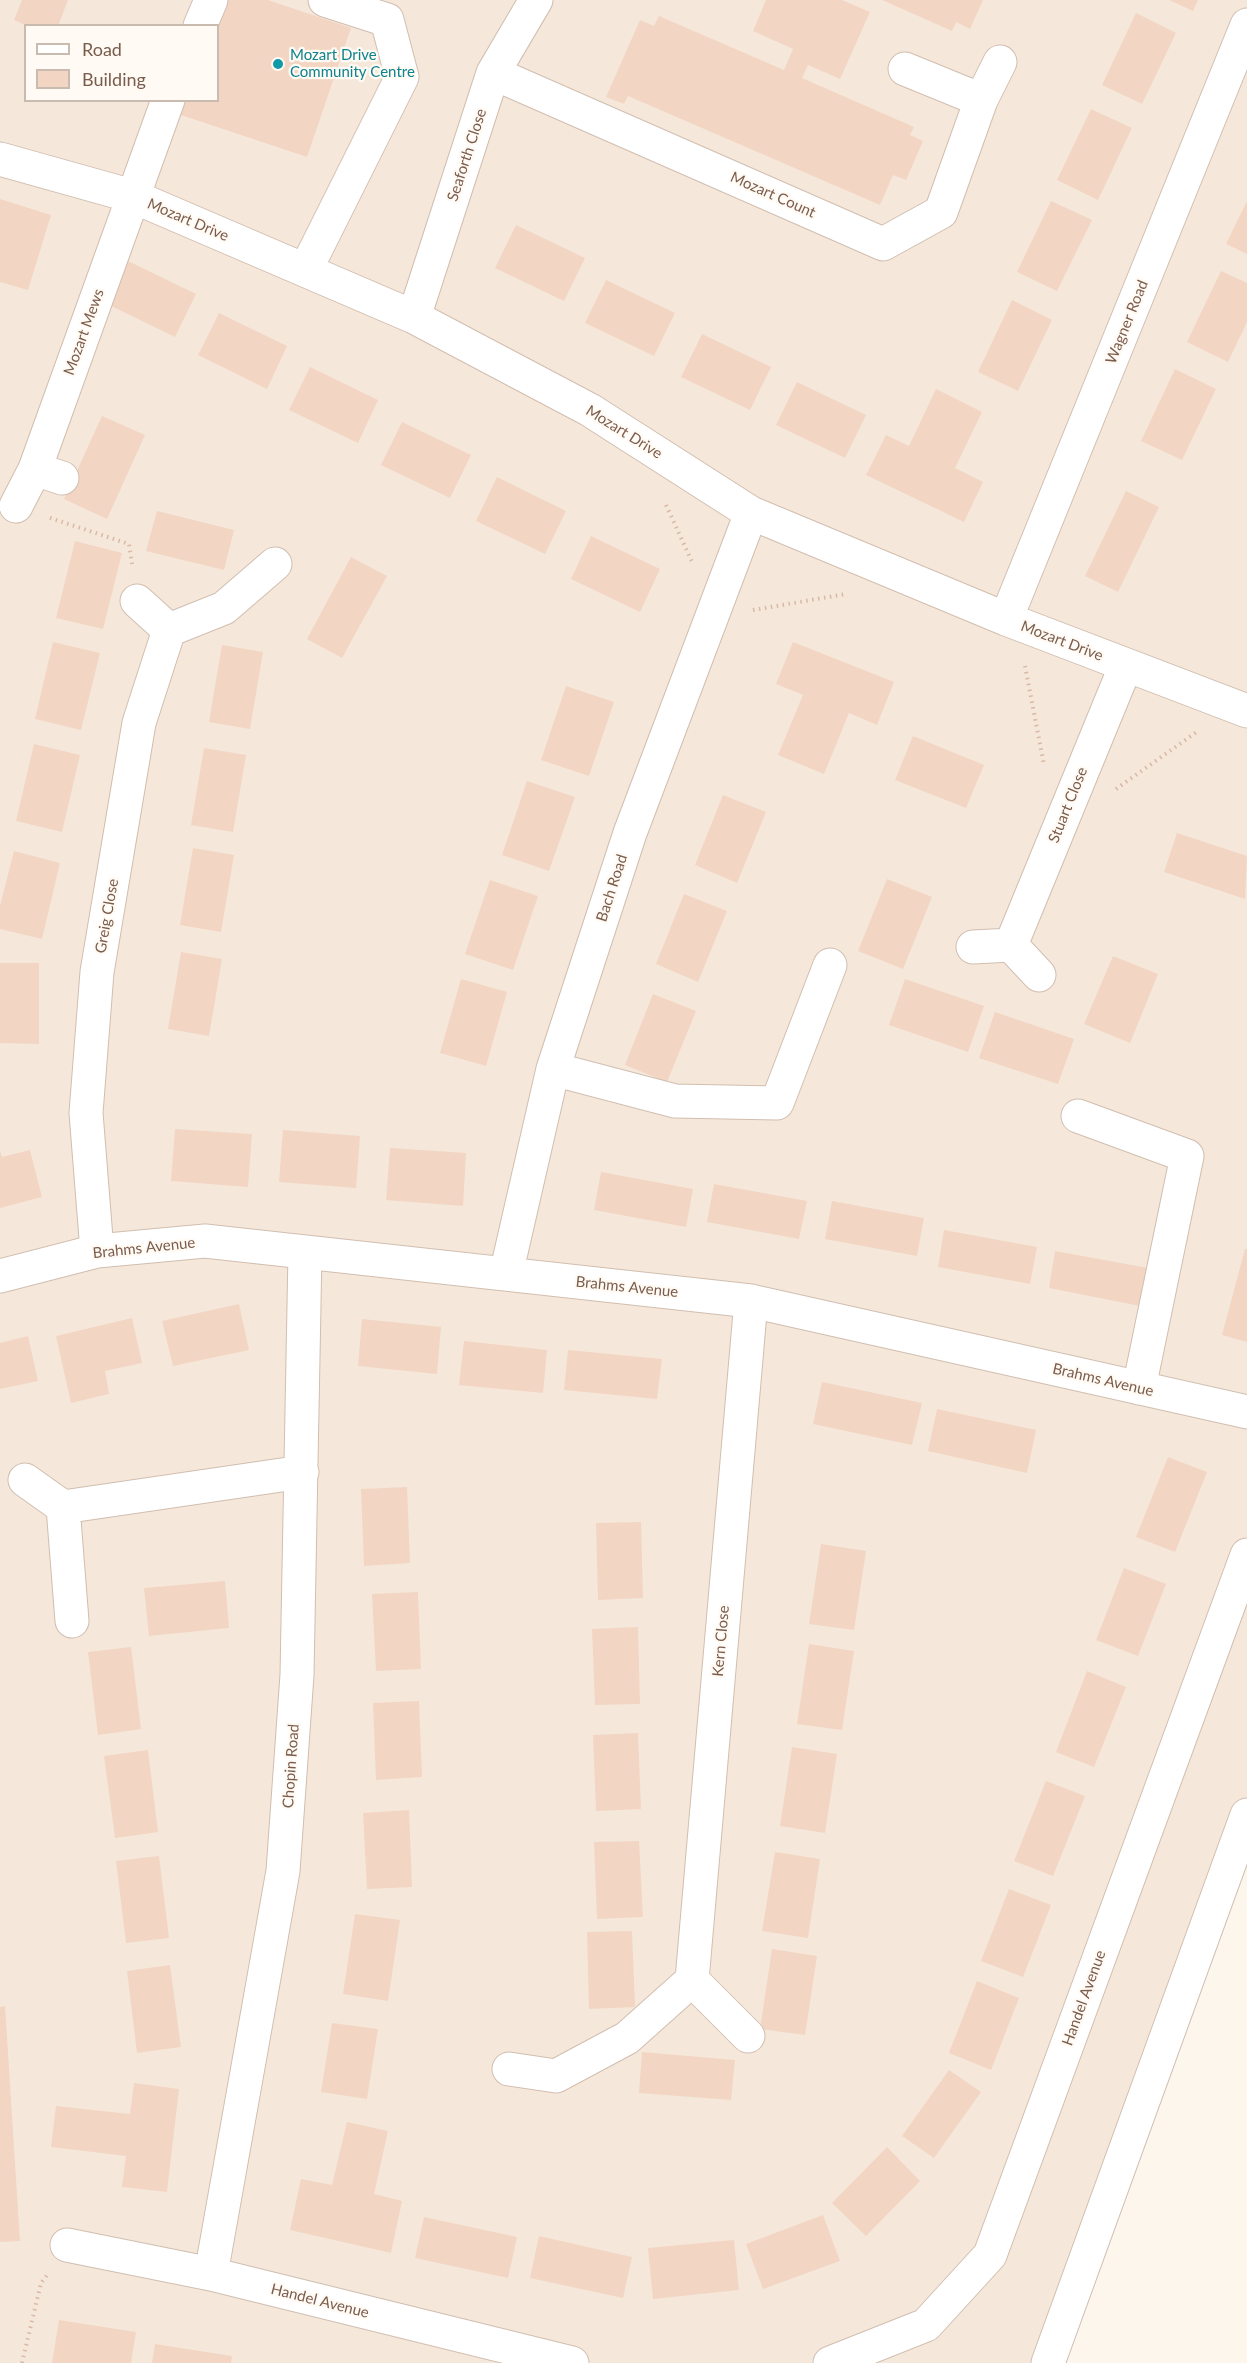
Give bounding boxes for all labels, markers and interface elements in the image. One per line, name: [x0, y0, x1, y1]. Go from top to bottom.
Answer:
legend: [24, 24, 219, 102]
text: Road: [82, 38, 122, 60]
place label: Mozart Drive Community Centre: [290, 46, 415, 81]
marker: Mozart Drive Community Centre: [271, 57, 285, 71]
text: Building: [82, 68, 146, 90]
street label: Seaforth Close: [444, 106, 490, 204]
street label: Mozart Count: [728, 168, 818, 222]
street label: Mozart Drive: [145, 195, 231, 245]
street label: Wagner Road: [1102, 277, 1152, 367]
street label: Mozart Mews: [60, 286, 108, 378]
street label: Mozart Drive: [582, 401, 666, 463]
street label: Mozart Drive: [1018, 617, 1106, 665]
street label: Stuart Close: [1045, 764, 1091, 846]
street label: Bach Road: [593, 852, 631, 924]
street label: Greig Close: [92, 877, 122, 955]
street label: Brahms Avenue: [92, 1234, 196, 1262]
street label: Brahms Avenue: [575, 1273, 679, 1301]
street label: Brahms Avenue: [1051, 1360, 1155, 1400]
street label: Kern Close: [709, 1605, 733, 1677]
street label: Chopin Road: [279, 1723, 303, 1809]
street label: Handel Avenue: [1058, 1948, 1110, 2048]
street label: Handel Avenue: [269, 2280, 371, 2322]

